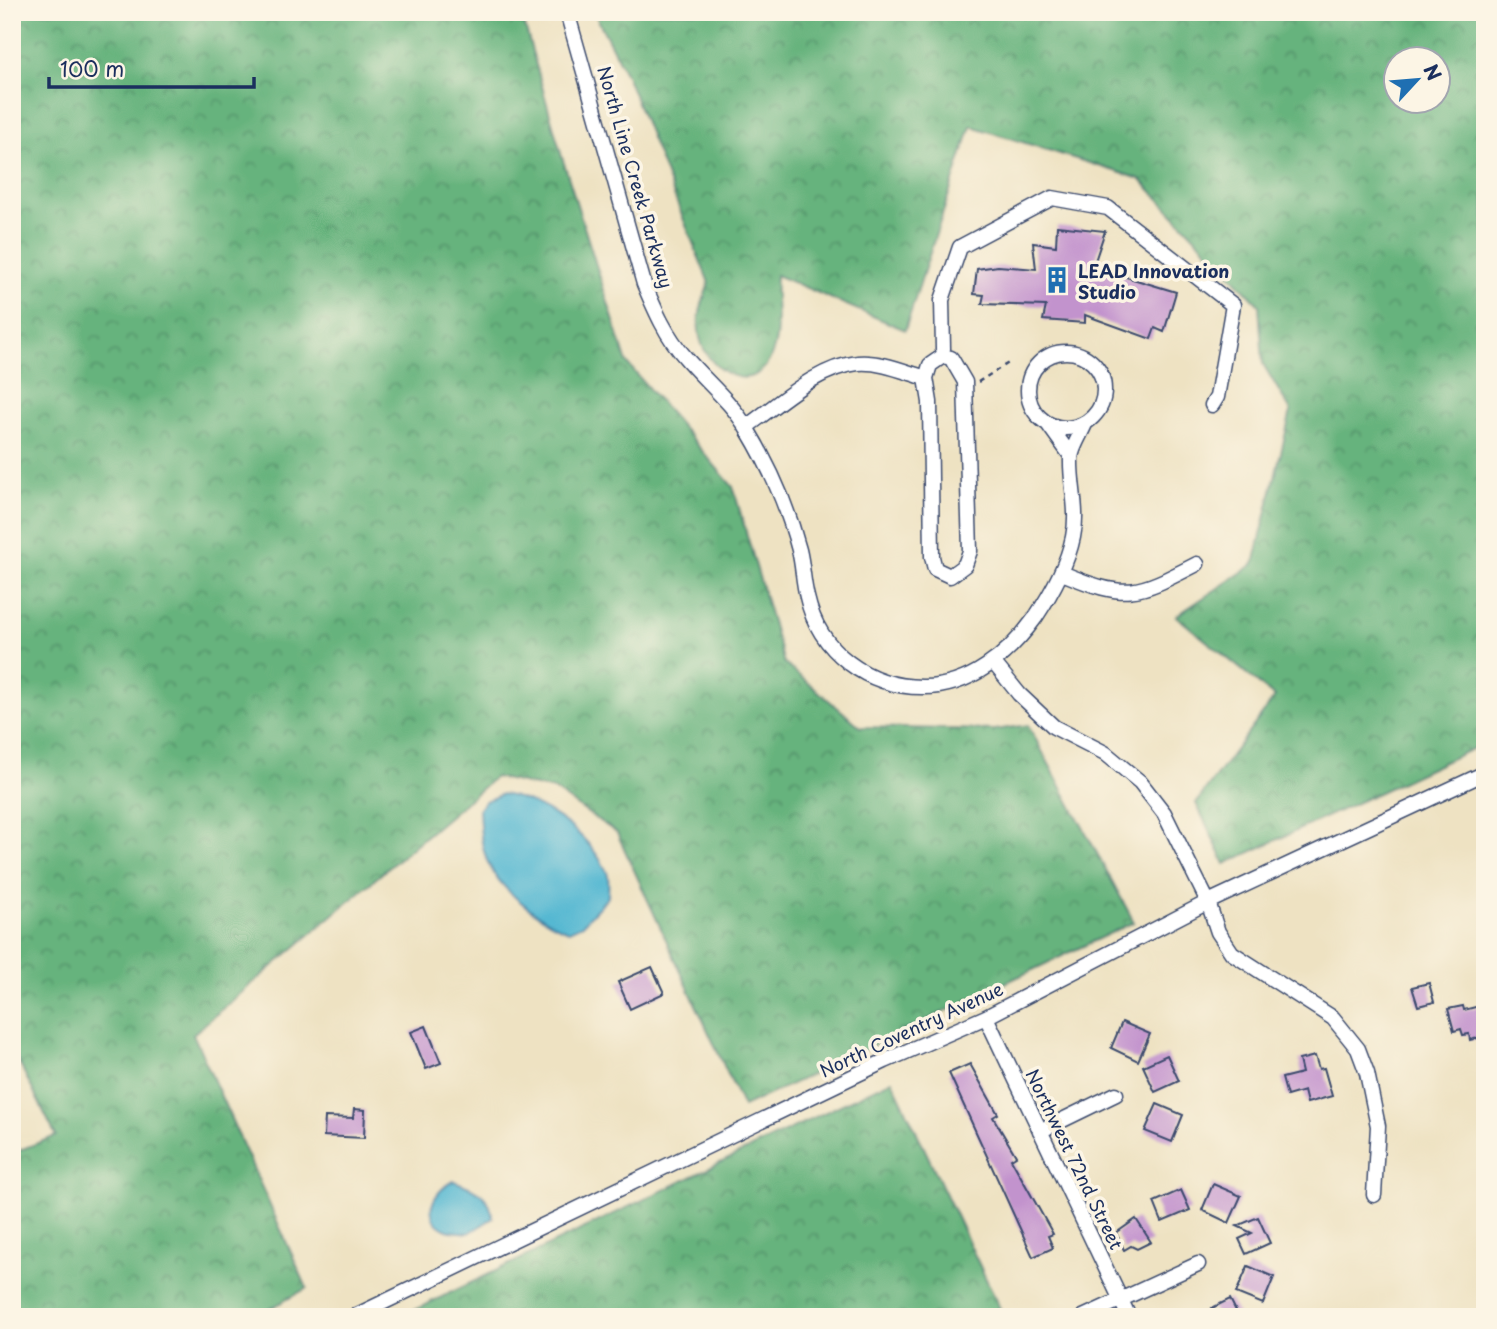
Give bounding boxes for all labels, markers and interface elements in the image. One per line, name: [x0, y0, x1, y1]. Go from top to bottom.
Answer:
scale bar: [49, 46, 254, 90]
north arrow: [1382, 46, 1452, 116]
text: 100 m: [60, 52, 124, 84]
text: N: [1417, 59, 1449, 85]
street label: North Line Creek Parkway: [591, 63, 681, 291]
place label: LEAD Innovation Studio: [1078, 257, 1229, 305]
building icon: LEAD Innovation Studio: [1042, 265, 1072, 295]
street label: North Coventry Avenue: [815, 974, 1007, 1083]
street label: Northwest 72nd Street: [1019, 1064, 1131, 1254]

